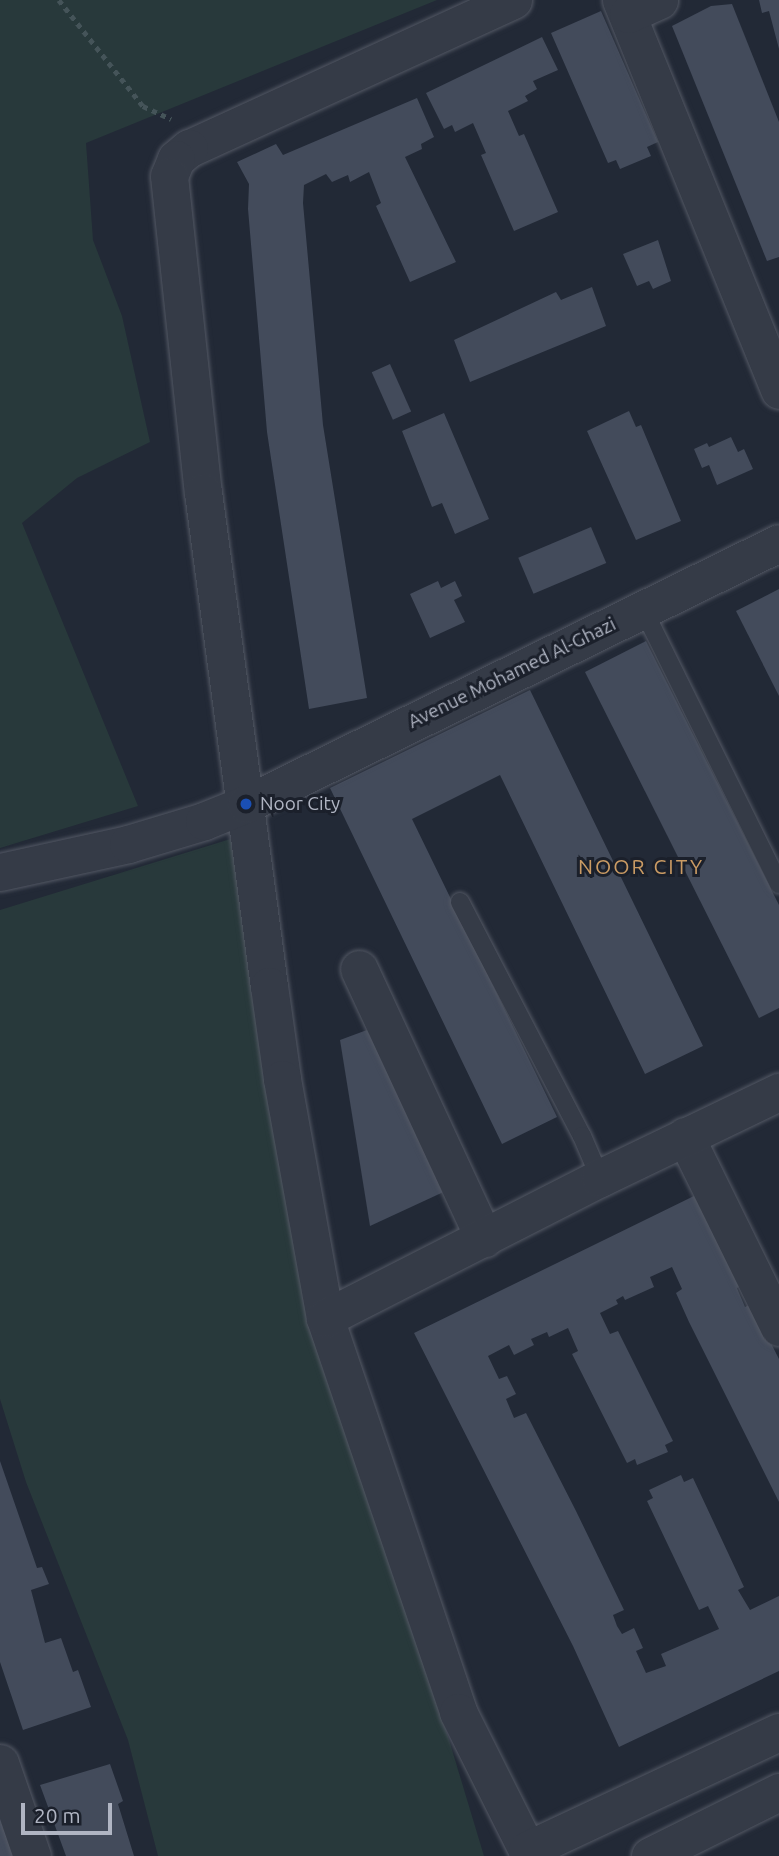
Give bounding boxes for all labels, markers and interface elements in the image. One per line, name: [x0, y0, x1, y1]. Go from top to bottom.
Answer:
street label: Avenue Mohamed Al-Ghazi: [404, 613, 620, 733]
place label: Noor City: [260, 793, 340, 815]
marker: Noor City: [238, 796, 254, 812]
district label: NOOR CITY: [579, 853, 703, 879]
scale bar: [24, 1790, 116, 1834]
text: 20 m: [34, 1803, 81, 1827]

